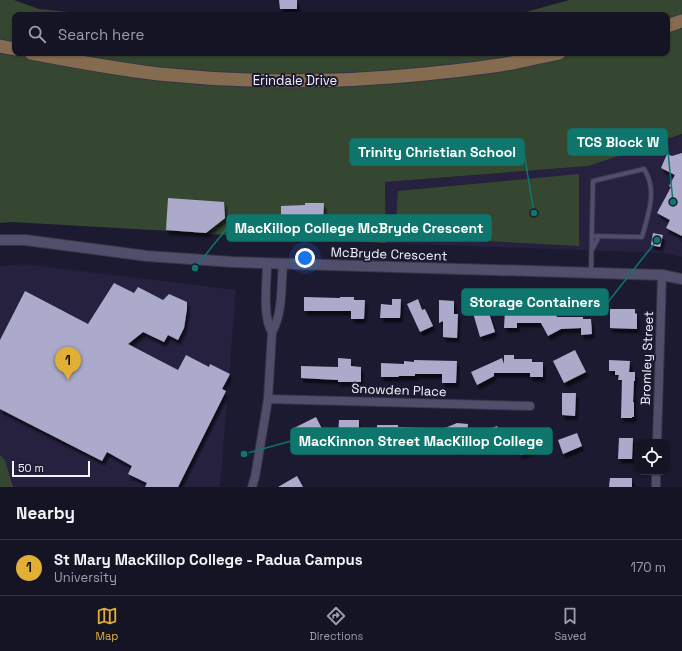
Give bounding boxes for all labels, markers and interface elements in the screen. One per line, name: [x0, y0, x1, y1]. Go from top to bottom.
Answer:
search box: [12, 12, 670, 56]
icon: search: [26, 23, 48, 45]
text: Search here: [58, 25, 144, 44]
street label: Erindale Drive: [253, 72, 337, 89]
callout: TCS Block W: [568, 129, 667, 155]
text: TCS Block W: [577, 133, 660, 151]
callout: Trinity Christian School: [350, 139, 524, 165]
text: Trinity Christian School: [358, 143, 516, 161]
callout: MacKillop College McBryde Crescent: [227, 215, 491, 241]
text: MacKillop College McBryde Crescent: [235, 219, 483, 237]
street label: McBryde Crescent: [330, 243, 448, 265]
your location: [295, 248, 315, 268]
callout: Storage Containers: [462, 289, 608, 315]
text: Storage Containers: [470, 293, 600, 311]
street label: Bromley Street: [637, 311, 657, 405]
pin: 1: [55, 347, 81, 380]
street label: Snowden Place: [351, 380, 447, 400]
callout: MacKinnon Street MacKillop College: [291, 428, 552, 454]
text: MacKinnon Street MacKillop College: [299, 432, 543, 450]
map controls: [634, 439, 670, 475]
button: locate: [634, 439, 670, 475]
scale bar: [12, 459, 90, 478]
text: 50 m: [18, 461, 44, 475]
text: Nearby: [16, 502, 75, 524]
text: St Mary MacKillop College - Padua Campus: [54, 550, 363, 569]
text: 1: [26, 559, 32, 576]
text: 170 m: [630, 559, 666, 576]
text: University: [54, 569, 117, 586]
tab: Map: [96, 605, 118, 643]
tab: Directions: [309, 605, 363, 643]
tab: Saved: [554, 605, 586, 643]

